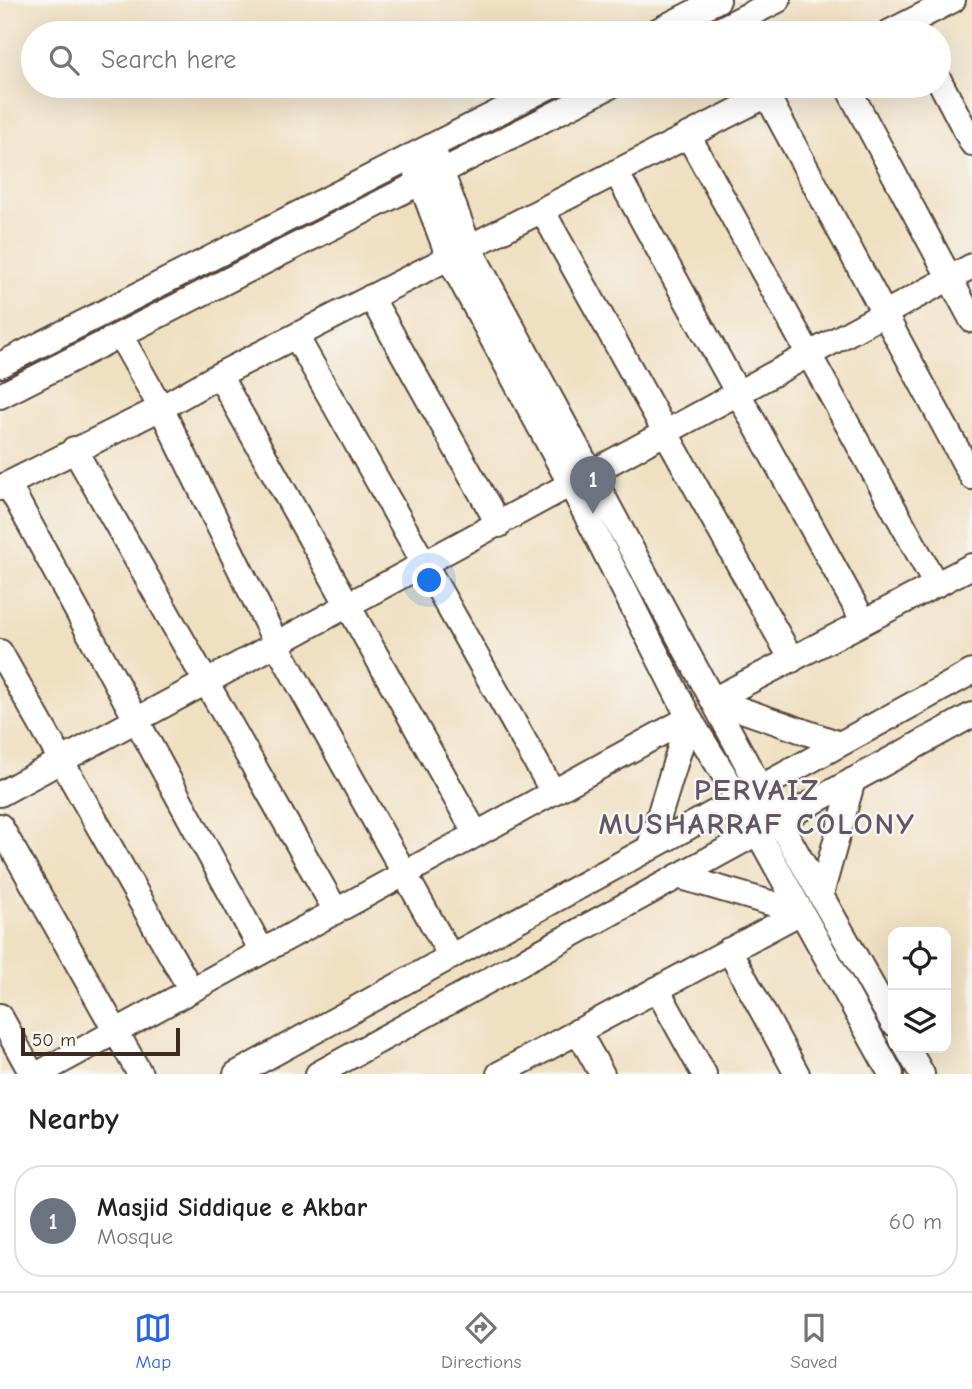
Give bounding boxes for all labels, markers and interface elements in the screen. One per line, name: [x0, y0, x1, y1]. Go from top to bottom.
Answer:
search box: [21, 21, 951, 98]
icon: search: [45, 41, 83, 79]
text: Search here: [101, 45, 236, 75]
pin: 1: [570, 456, 616, 514]
your location: [412, 563, 446, 597]
district label: PERVAIZ MUSHARRAF COLONY: [598, 773, 916, 842]
map controls: [888, 927, 951, 1053]
button: locate: [888, 927, 951, 990]
button: layers: [888, 990, 951, 1053]
scale bar: [21, 1025, 180, 1057]
text: 50 m: [32, 1029, 76, 1051]
text: Nearby: [28, 1102, 119, 1137]
text: Masjid Siddique e Akbar: [97, 1193, 367, 1223]
text: 1: [48, 1208, 58, 1235]
text: 60 m: [889, 1208, 942, 1235]
text: Mosque: [97, 1223, 173, 1250]
tab: Map: [134, 1309, 172, 1373]
tab: Directions: [441, 1309, 521, 1373]
tab: Saved: [790, 1309, 838, 1373]

